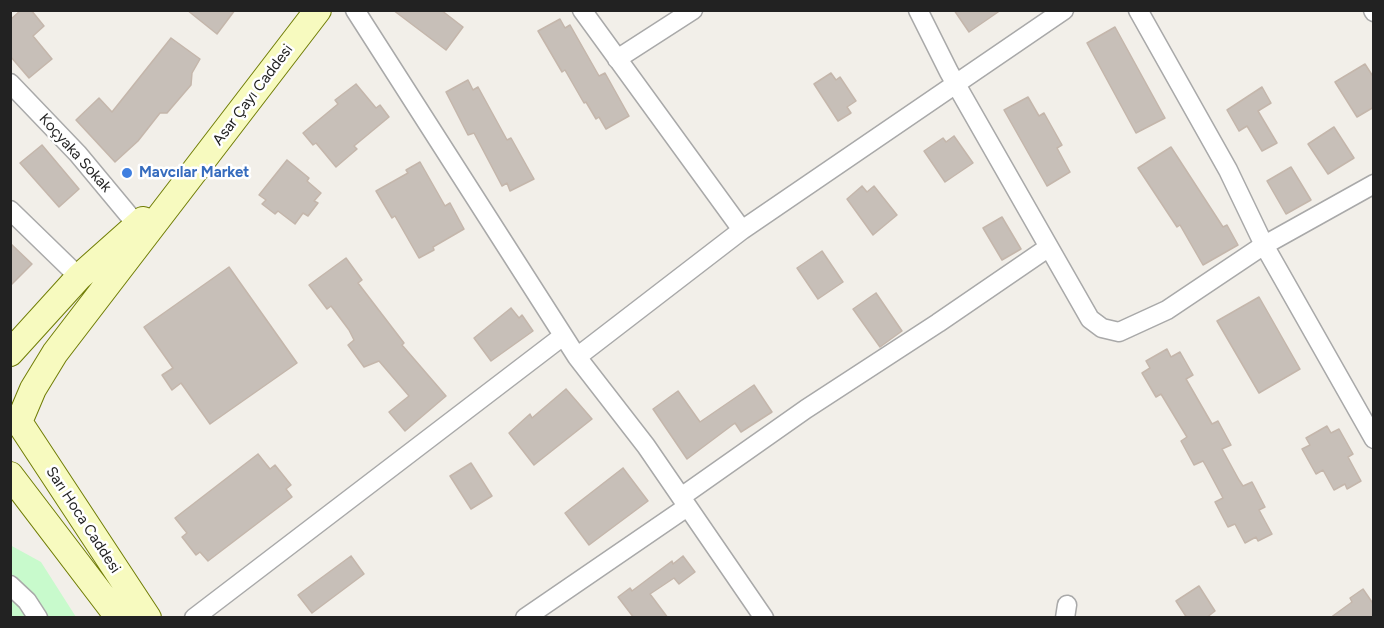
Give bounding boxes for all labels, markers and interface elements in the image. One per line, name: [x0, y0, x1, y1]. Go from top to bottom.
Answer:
street label: Asar Çayı Caddesi: [209, 41, 297, 149]
street label: Koçyaka Sokak: [35, 110, 115, 196]
place label: Mavcılar Market: [139, 164, 249, 182]
marker: Mavcılar Market: [120, 166, 134, 180]
street label: Sarı Hoca Caddesi: [42, 463, 124, 577]

